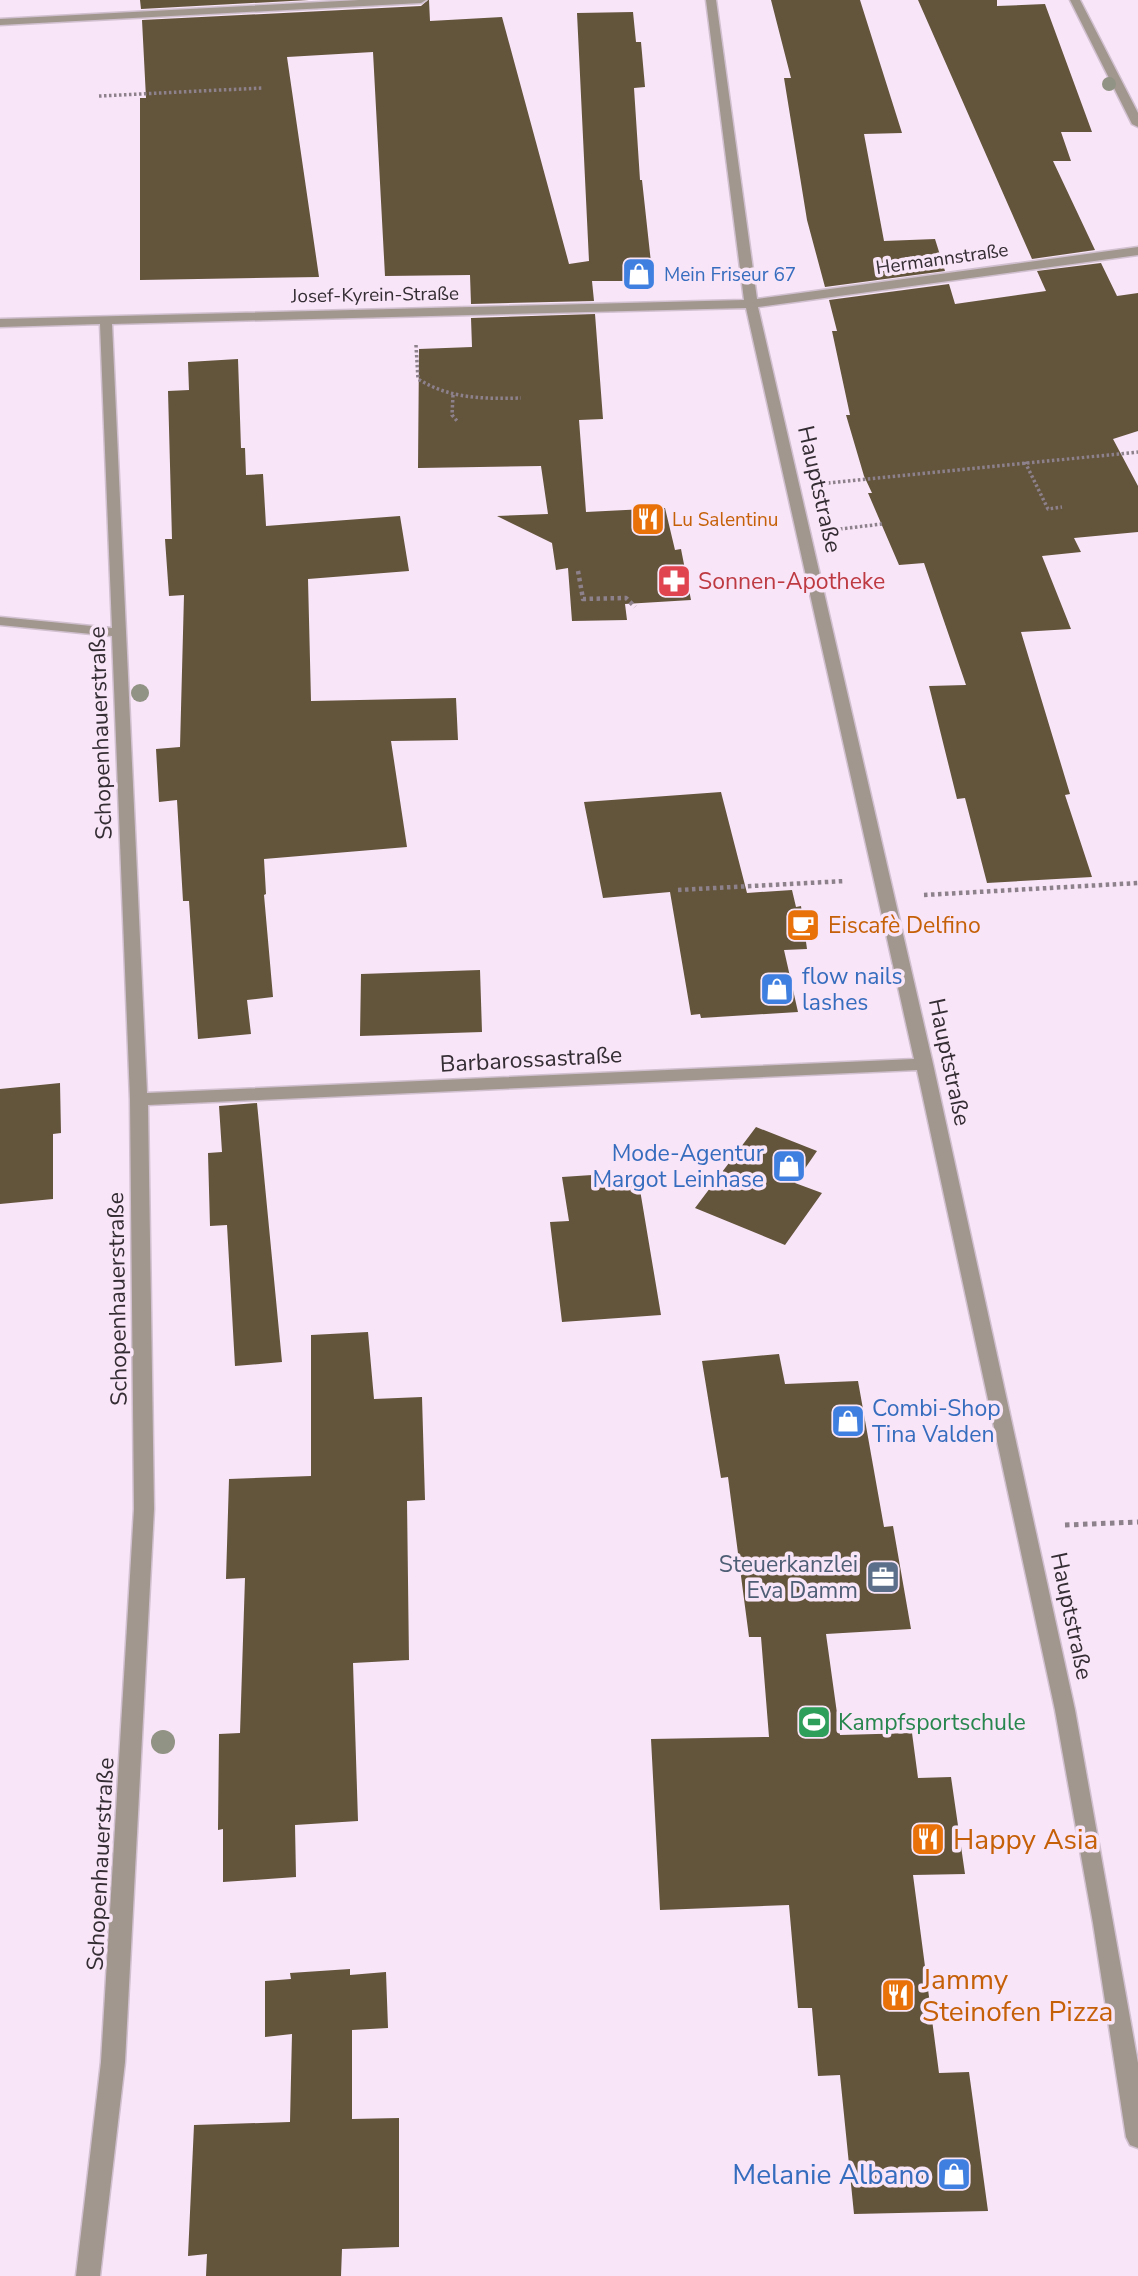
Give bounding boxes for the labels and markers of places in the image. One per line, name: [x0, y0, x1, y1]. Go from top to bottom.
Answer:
shop icon: Mein Friseur 67: [620, 255, 658, 293]
place label: Mein Friseur 67: [664, 262, 796, 288]
restaurant icon: Lu Salentinu: [629, 500, 667, 538]
place label: Lu Salentinu: [672, 507, 778, 533]
pharmacy icon: Sonnen-Apotheke: [655, 562, 693, 600]
place label: Sonnen-Apotheke: [698, 566, 885, 597]
cafe icon: Eiscafè Delfino: [784, 906, 822, 944]
place label: Eiscafè Delfino: [828, 910, 981, 941]
place label: flow nails lashes: [802, 961, 903, 1018]
shop icon: flow nails lashes: [758, 970, 796, 1008]
place label: Mode-Agentur Margot Leinhase: [592, 1138, 765, 1195]
shop icon: Mode-Agentur Margot Leinhase: [770, 1147, 808, 1185]
place label: Combi-Shop Tina Valden: [872, 1393, 1001, 1450]
shop icon: Combi-Shop Tina Valden: [829, 1402, 867, 1440]
place label: Steuerkanzlei Eva Damm: [719, 1549, 858, 1606]
office icon: Steuerkanzlei Eva Damm: [864, 1558, 902, 1596]
sports icon: Kampfsportschule: [795, 1703, 833, 1741]
place label: Kampfsportschule: [838, 1707, 1026, 1738]
restaurant icon: Happy Asia: [909, 1820, 947, 1858]
place label: Happy Asia: [953, 1821, 1098, 1859]
place label: Jammy Steinofen Pizza: [921, 1961, 1113, 2031]
restaurant icon: Jammy Steinofen Pizza: [879, 1976, 917, 2014]
shop icon: Melanie Albano: [935, 2155, 973, 2193]
place label: Melanie Albano: [732, 2156, 930, 2194]

